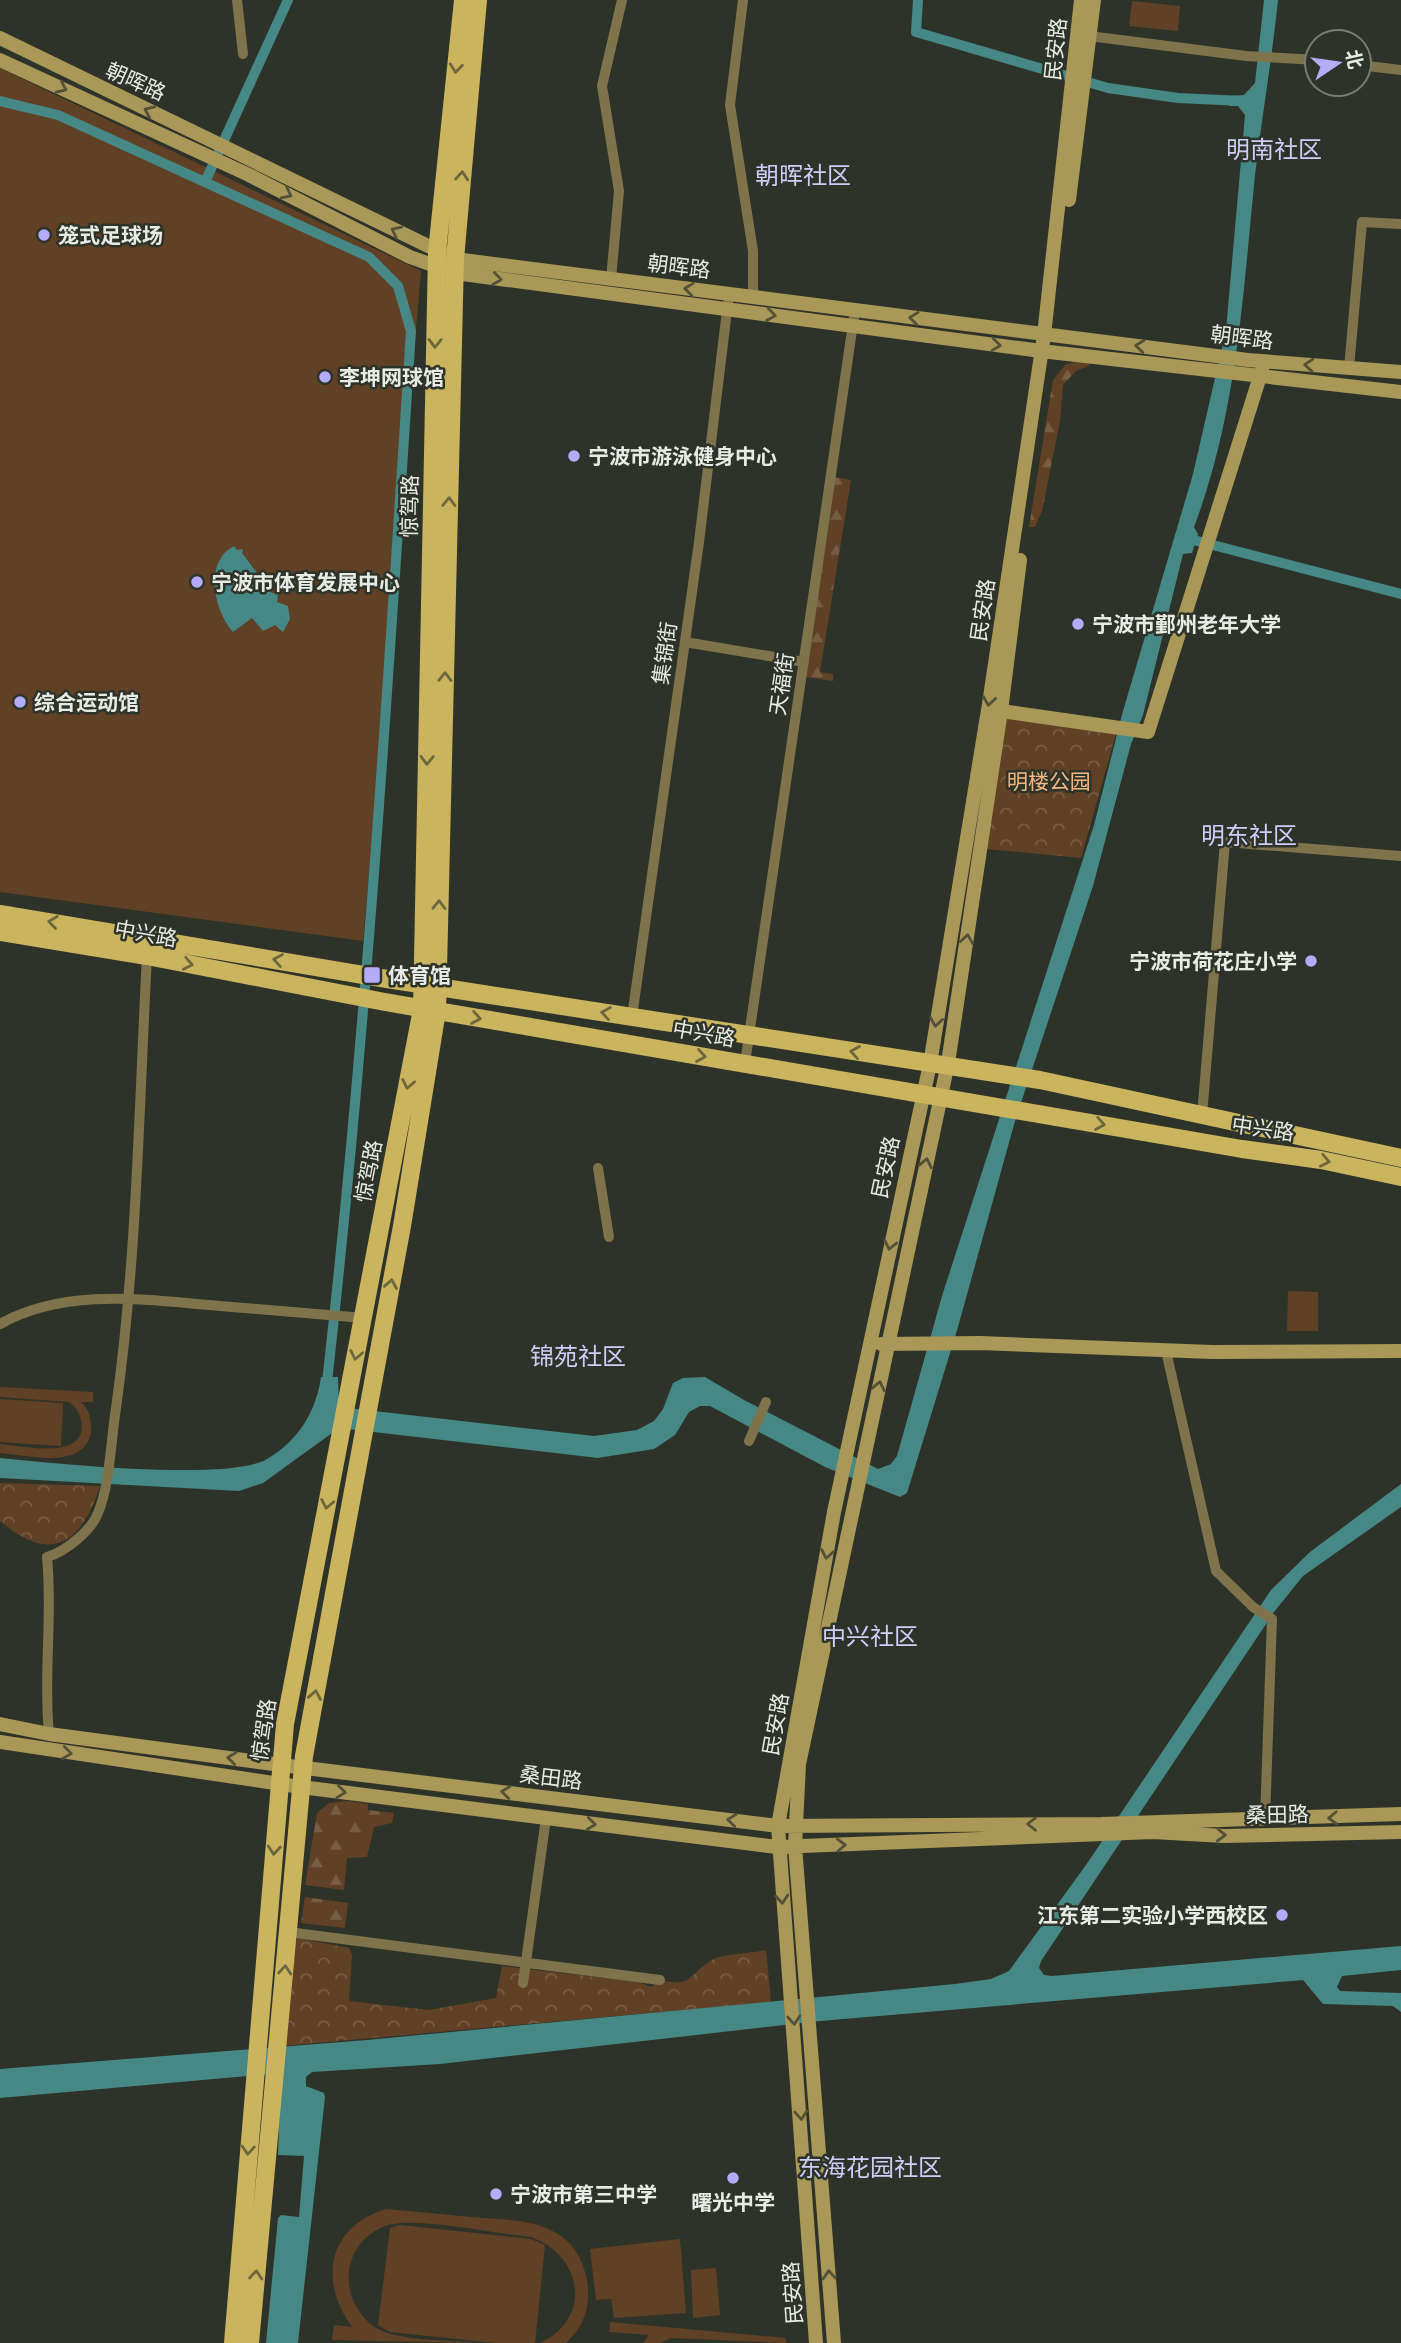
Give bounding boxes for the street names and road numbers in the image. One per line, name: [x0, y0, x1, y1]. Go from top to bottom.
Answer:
street label: 民安路: [1036, 16, 1074, 82]
street label: 朝晖路: [101, 54, 171, 108]
street label: 朝晖路: [646, 246, 712, 286]
street label: 朝晖路: [1209, 317, 1275, 357]
street label: 惊驾路: [392, 474, 426, 538]
street label: 民安路: [962, 577, 1002, 643]
street label: 集锦街: [644, 620, 684, 686]
street label: 天福街: [761, 651, 801, 717]
street label: 中兴路: [112, 912, 180, 954]
street label: 中兴路: [670, 1012, 738, 1054]
street label: 中兴路: [1230, 1108, 1296, 1148]
street label: 民安路: [863, 1133, 907, 1201]
street label: 惊驾路: [346, 1137, 390, 1205]
street label: 民安路: [754, 1690, 796, 1758]
street label: 惊驾路: [243, 1697, 283, 1763]
street label: 桑田路: [518, 1757, 584, 1797]
street label: 桑田路: [1245, 1797, 1309, 1831]
street label: 民安路: [774, 2260, 810, 2326]

